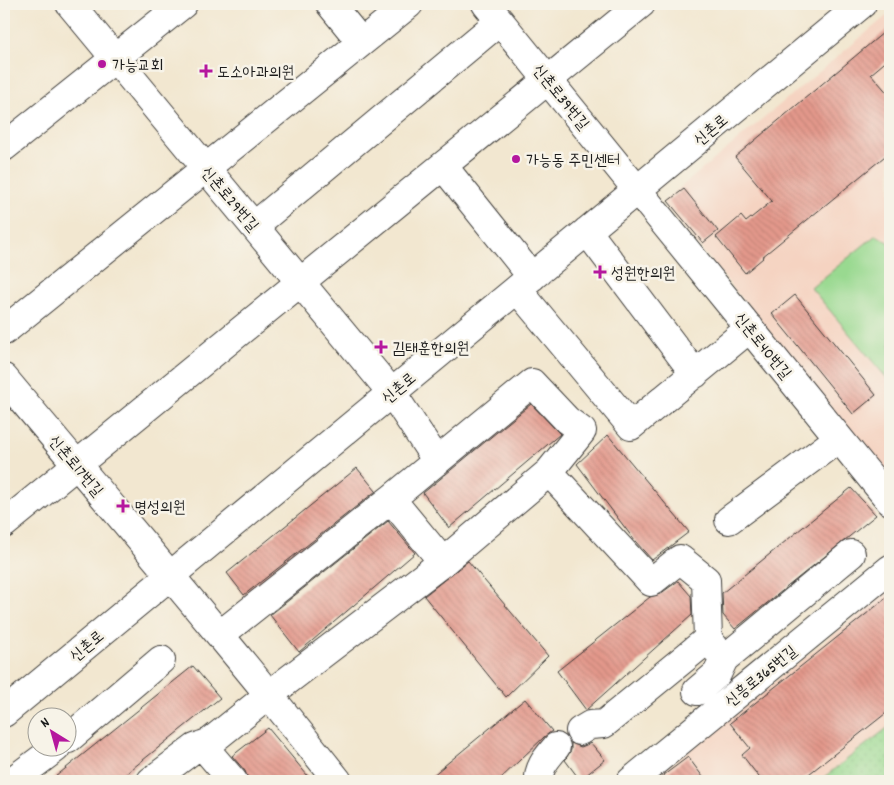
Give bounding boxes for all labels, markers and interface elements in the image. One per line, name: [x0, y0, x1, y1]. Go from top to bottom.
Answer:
place label: 가능교회: [112, 55, 164, 78]
marker: 가능교회: [96, 58, 108, 70]
street label: 신촌로39번길: [526, 60, 594, 136]
place label: 도소아과의원: [217, 62, 294, 85]
marker: 도소아과의원: [199, 64, 213, 78]
street label: 신촌로: [689, 110, 734, 152]
place label: 가능동 주민센터: [526, 150, 620, 173]
marker: 가능동 주민센터: [510, 153, 522, 165]
street label: 신촌로29번길: [195, 162, 263, 237]
place label: 성원한의원: [611, 263, 675, 286]
marker: 성원한의원: [593, 265, 607, 279]
street label: 신촌로40번길: [728, 308, 796, 385]
place label: 김태훈한의원: [392, 338, 469, 361]
marker: 김태훈한의원: [374, 340, 388, 354]
street label: 신촌로: [377, 368, 422, 410]
street label: 신촌로17번길: [42, 431, 108, 502]
place label: 명성의원: [134, 497, 186, 520]
marker: 명성의원: [116, 499, 130, 513]
street label: 신촌로: [65, 626, 110, 668]
street label: 신흥로365번길: [721, 641, 803, 713]
north arrow: [28, 708, 78, 758]
text: N: [37, 713, 54, 733]

